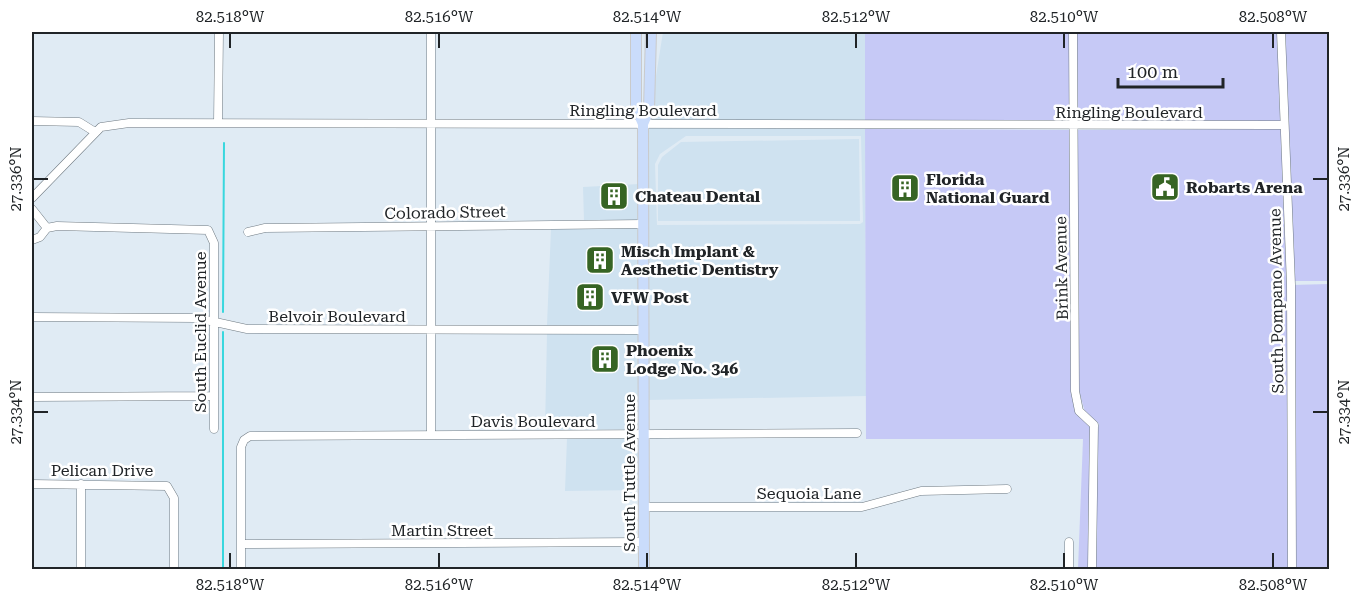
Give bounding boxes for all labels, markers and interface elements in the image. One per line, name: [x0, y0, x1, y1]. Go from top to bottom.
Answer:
text: 82.518°W: [196, 8, 265, 26]
text: 82.516°W: [405, 8, 474, 26]
text: 82.514°W: [613, 8, 682, 26]
text: 82.512°W: [822, 8, 891, 26]
text: 82.510°W: [1030, 8, 1099, 26]
text: 82.508°W: [1239, 8, 1308, 26]
scale bar: [1118, 51, 1223, 89]
text: 100 m: [1127, 61, 1178, 82]
street label: Ringling Boulevard: [569, 101, 717, 120]
street label: Ringling Boulevard: [1055, 103, 1203, 122]
text: 27.336°N: [7, 146, 25, 212]
text: 27.336°N: [1335, 146, 1353, 212]
place label: Florida National Guard: [926, 170, 1050, 207]
public building icon: Robarts Arena: [1149, 171, 1181, 203]
building icon: Florida National Guard: [889, 172, 921, 204]
place label: Robarts Arena: [1186, 178, 1303, 197]
building icon: Chateau Dental: [598, 180, 630, 212]
place label: Chateau Dental: [635, 187, 761, 206]
street label: Colorado Street: [384, 202, 506, 223]
street label: South Pompano Avenue: [1265, 208, 1288, 394]
street label: Brink Avenue: [1051, 216, 1072, 320]
place label: Misch Implant & Aesthetic Dentistry: [621, 242, 779, 279]
building icon: Misch Implant & Aesthetic Dentistry: [584, 244, 616, 276]
street label: South Euclid Avenue: [191, 251, 210, 413]
building icon: VFW Post: [574, 281, 606, 313]
place label: VFW Post: [611, 288, 689, 307]
street label: Belvoir Boulevard: [268, 307, 406, 326]
place label: Phoenix Lodge No. 346: [626, 341, 738, 378]
building icon: Phoenix Lodge No. 346: [589, 343, 621, 375]
text: 27.334°N: [7, 379, 25, 445]
text: 27.334°N: [1335, 379, 1353, 445]
street label: South Tuttle Avenue: [620, 394, 639, 552]
street label: Davis Boulevard: [470, 412, 596, 431]
street label: Pelican Drive: [51, 461, 153, 480]
street label: Sequoia Lane: [757, 484, 862, 503]
street label: Martin Street: [391, 521, 493, 540]
text: 82.518°W: [196, 576, 265, 594]
text: 82.516°W: [405, 576, 474, 594]
text: 82.514°W: [613, 576, 682, 594]
text: 82.512°W: [822, 576, 891, 594]
text: 82.510°W: [1030, 576, 1099, 594]
text: 82.508°W: [1239, 576, 1308, 594]

